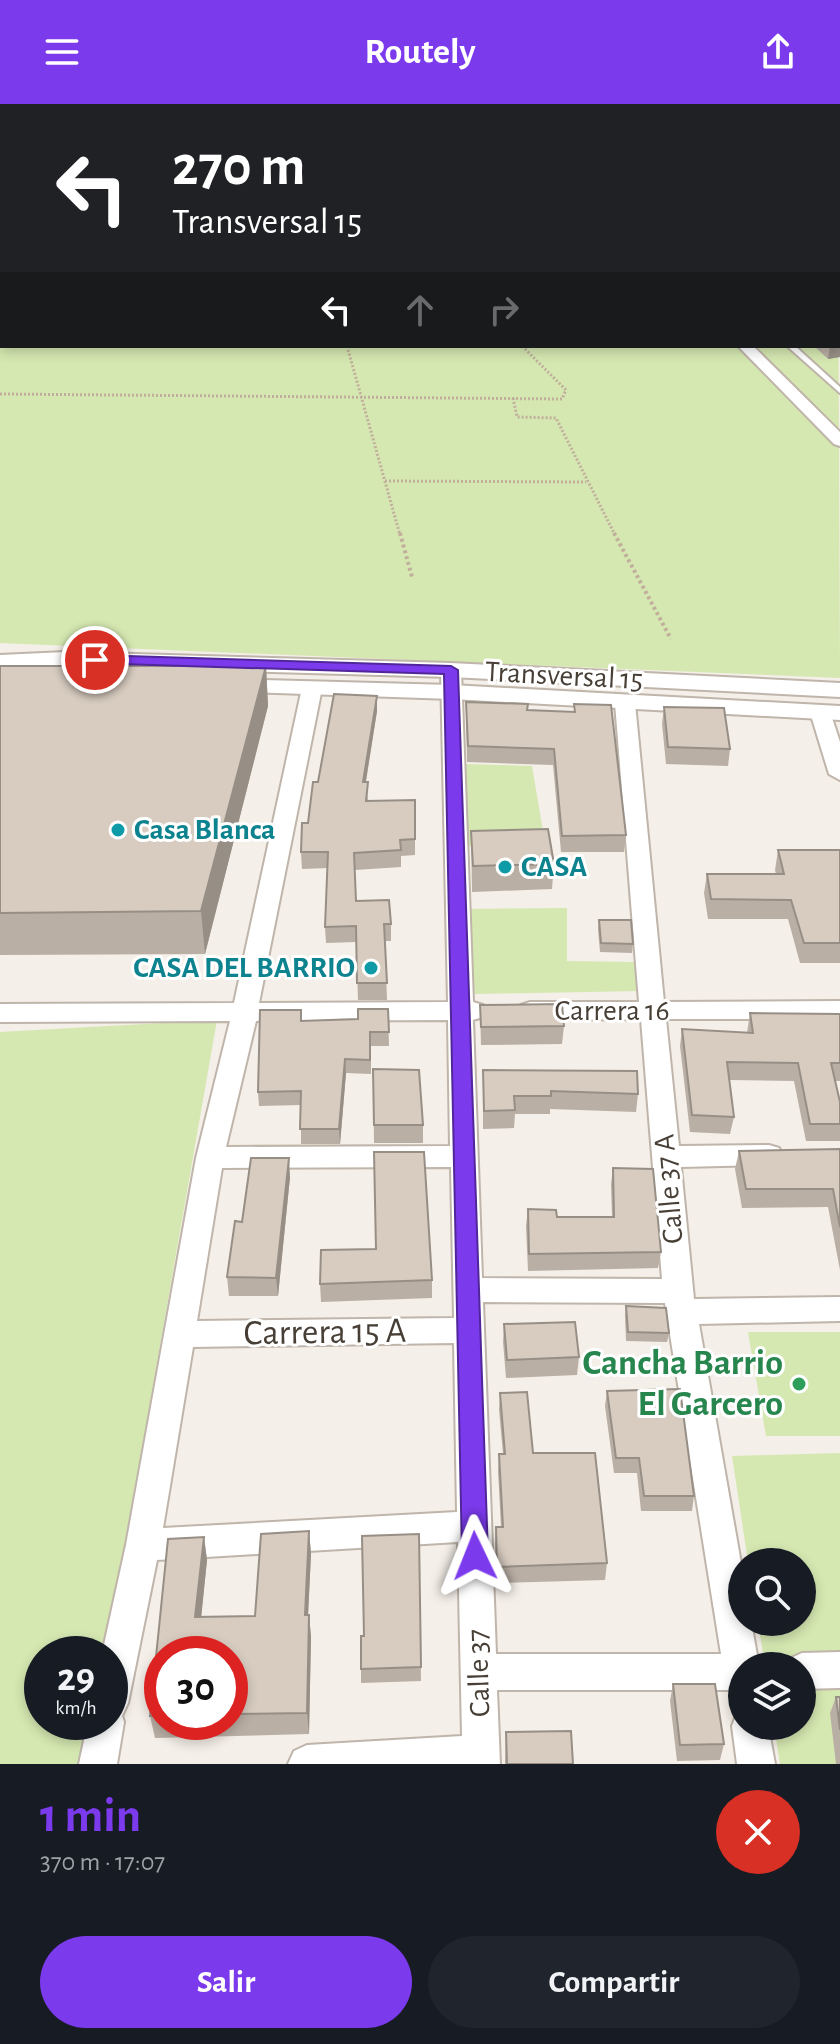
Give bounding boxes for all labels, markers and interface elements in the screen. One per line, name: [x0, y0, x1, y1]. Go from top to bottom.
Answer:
icon: menu: [40, 30, 84, 74]
icon: share: [756, 30, 800, 74]
text: Routely: [365, 34, 475, 70]
icon: left: [40, 136, 144, 240]
text: 270 m: [172, 139, 305, 195]
text: Transversal 15: [172, 204, 362, 240]
icon: left: [314, 288, 358, 332]
icon: ahead: [398, 288, 442, 332]
icon: right: [482, 288, 526, 332]
pin: [61, 626, 129, 694]
icon: arrive: [73, 638, 117, 682]
street label: Transversal 15: [484, 657, 644, 695]
place label: Casa Blanca: [134, 815, 275, 845]
marker: Casa Blanca: [109, 821, 127, 839]
place label: CASA: [521, 852, 587, 882]
marker: CASA: [496, 858, 514, 876]
place label: CASA DEL BARRIO: [133, 953, 355, 983]
marker: CASA DEL BARRIO: [362, 959, 380, 977]
street label: Carrera 16: [555, 996, 669, 1026]
street label: Calle 37 A: [649, 1133, 689, 1245]
street label: Carrera 15 A: [243, 1313, 407, 1351]
place label: Cancha Barrio El Garcero: [582, 1345, 783, 1422]
marker: Cancha Barrio El Garcero: [790, 1375, 808, 1393]
position arrow: [433, 1514, 517, 1598]
map controls: [728, 1548, 816, 1740]
button: search: [728, 1548, 816, 1636]
street label: Calle 37: [462, 1629, 496, 1717]
speed limit sign: 30: [144, 1636, 248, 1740]
button: layers: [728, 1652, 816, 1740]
text: 29: [57, 1658, 95, 1698]
text: km/h: [55, 1698, 97, 1718]
button: close: [716, 1790, 800, 1874]
text: 1 min: [40, 1793, 141, 1841]
text: 370 m · 17:07: [40, 1849, 165, 1875]
button: Salir: [40, 1936, 412, 2028]
button: Compartir: [428, 1936, 800, 2028]

